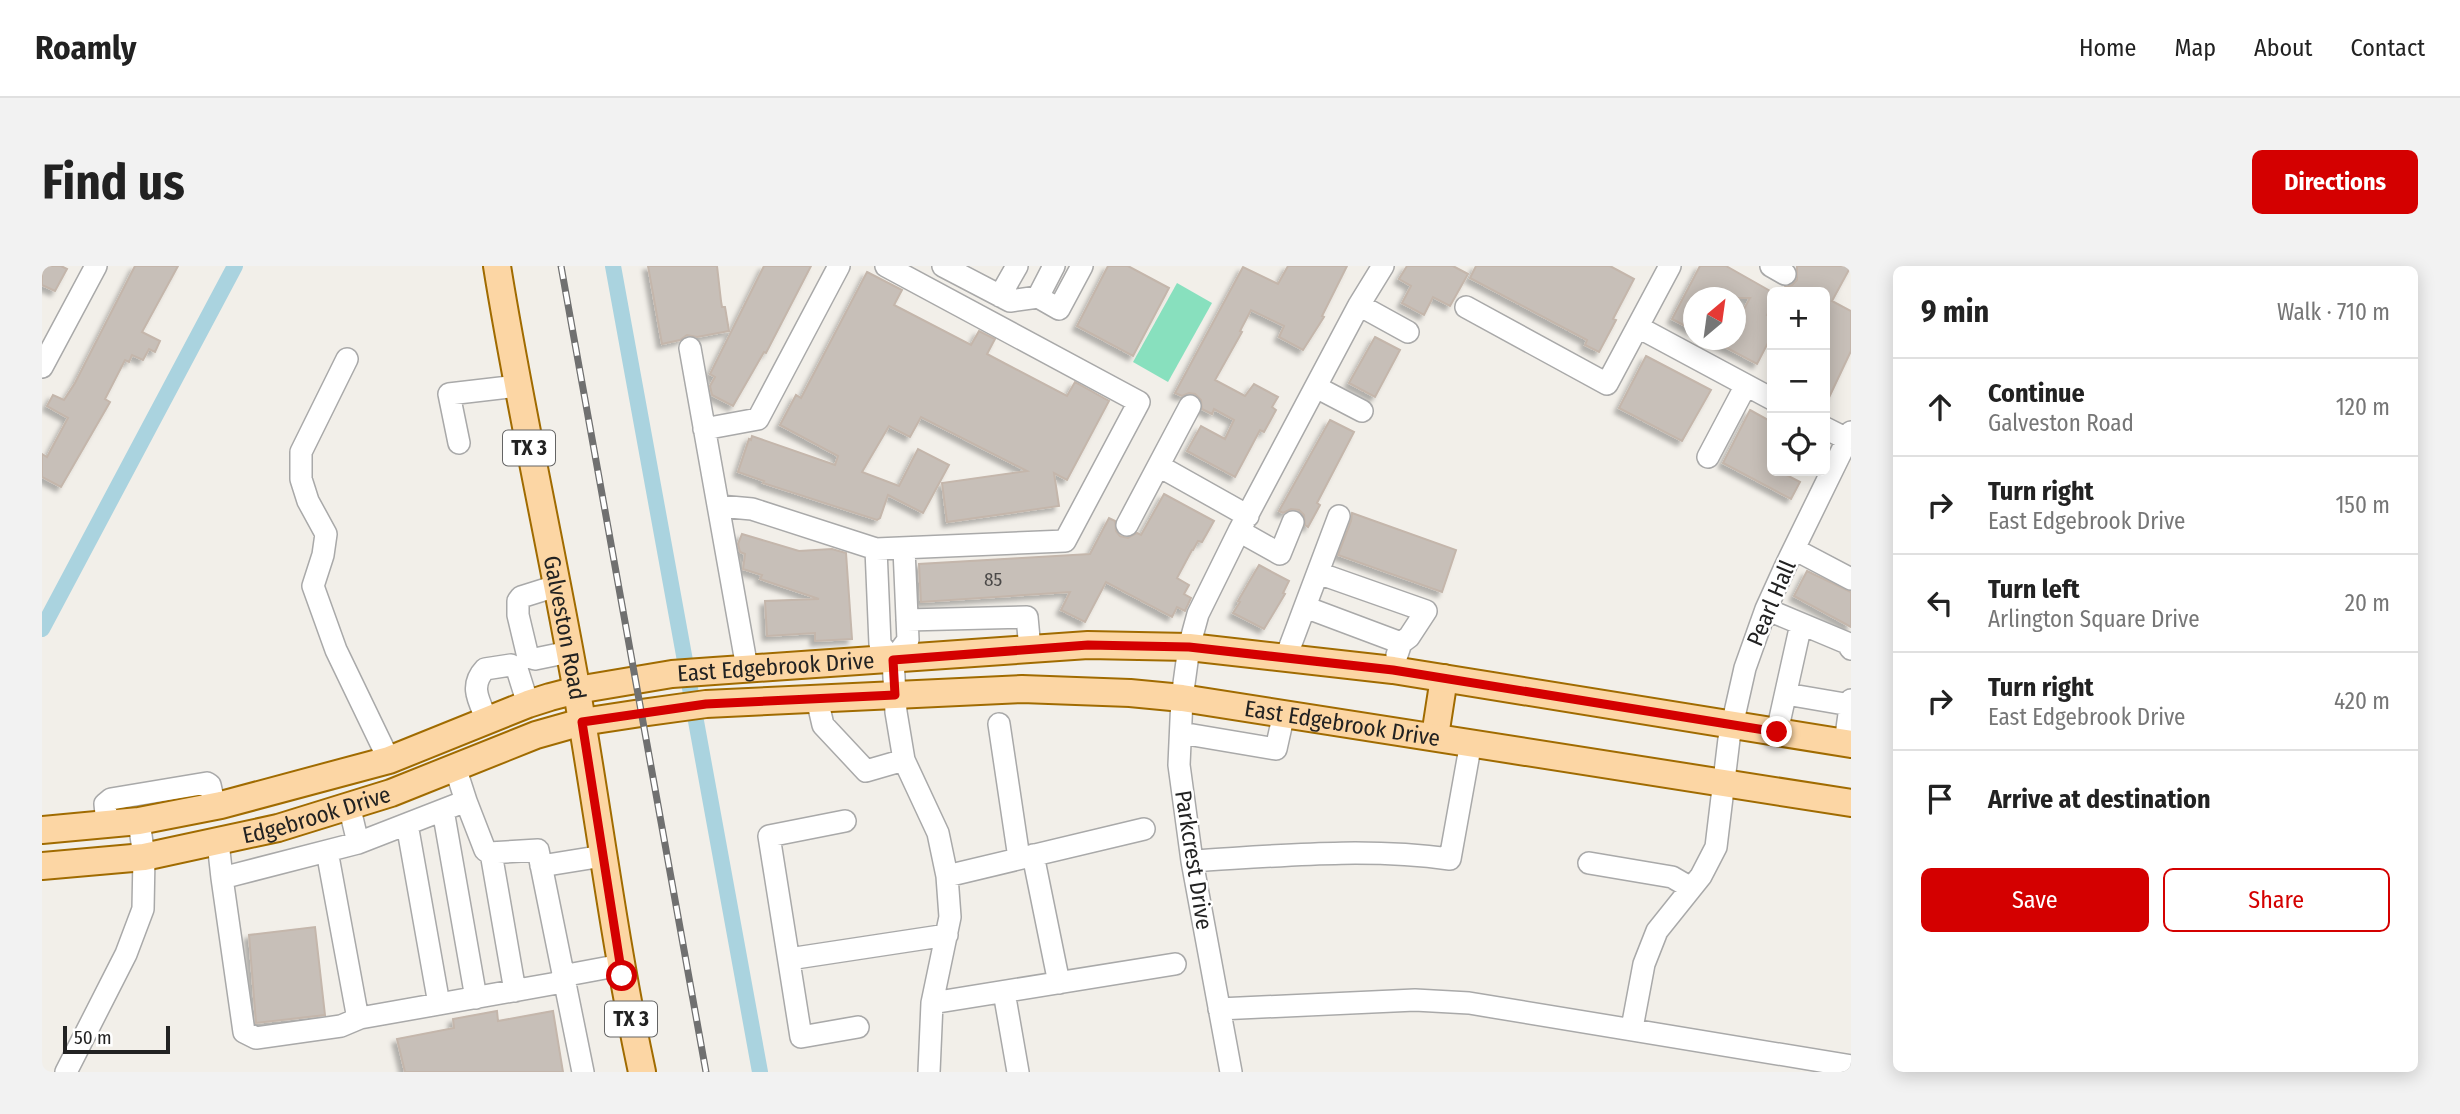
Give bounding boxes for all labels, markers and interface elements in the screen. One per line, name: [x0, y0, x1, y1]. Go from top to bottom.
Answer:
text: Roamly: [35, 28, 136, 68]
text: Home: [2079, 34, 2136, 62]
text: Map: [2174, 34, 2216, 62]
text: About: [2254, 34, 2312, 62]
text: Contact: [2350, 34, 2425, 62]
button: Directions: [2252, 150, 2418, 214]
text: Find us: [42, 153, 185, 212]
north arrow: [1683, 287, 1746, 350]
map controls: [1767, 287, 1830, 476]
button: +: [1767, 287, 1830, 350]
text: 9 min: [1921, 294, 1989, 330]
text: Walk · 710 m: [2277, 298, 2390, 326]
button: −: [1767, 350, 1830, 413]
text: Continue: [1988, 378, 2085, 409]
icon: ahead: [1921, 388, 1959, 426]
text: 120 m: [2336, 393, 2390, 421]
text: Galveston Road: [1988, 409, 2134, 437]
button: locate: [1767, 413, 1830, 476]
road number: TX 3: [503, 430, 555, 466]
text: Turn right: [1988, 476, 2094, 507]
icon: right: [1921, 486, 1959, 524]
text: 150 m: [2335, 491, 2390, 519]
text: East Edgebrook Drive: [1988, 507, 2185, 535]
street label: Galveston Road: [538, 553, 592, 702]
street label: Pearl Hall: [1740, 556, 1802, 650]
house number: 85: [984, 568, 1002, 591]
text: Turn left: [1988, 574, 2080, 605]
icon: left: [1921, 584, 1959, 622]
text: 20 m: [2345, 589, 2390, 617]
text: Arlington Square Drive: [1988, 605, 2200, 633]
street label: East Edgebrook Drive: [676, 646, 875, 688]
text: Turn right: [1988, 672, 2094, 703]
icon: right: [1921, 682, 1959, 720]
text: 420 m: [2334, 687, 2390, 715]
street label: East Edgebrook Drive: [1243, 694, 1442, 752]
text: East Edgebrook Drive: [1988, 703, 2185, 731]
route end: [1761, 716, 1792, 747]
street label: Edgebrook Drive: [240, 780, 394, 849]
icon: arrive: [1921, 780, 1959, 818]
text: Arrive at destination: [1988, 784, 2211, 815]
street label: Parkcrest Drive: [1169, 788, 1219, 932]
button: Save: [1921, 868, 2149, 932]
button: Share: [2163, 868, 2390, 932]
route start: [606, 960, 637, 991]
road number: TX 3: [605, 1002, 657, 1036]
scale bar: [63, 1023, 170, 1055]
text: 50 m: [74, 1026, 112, 1049]

